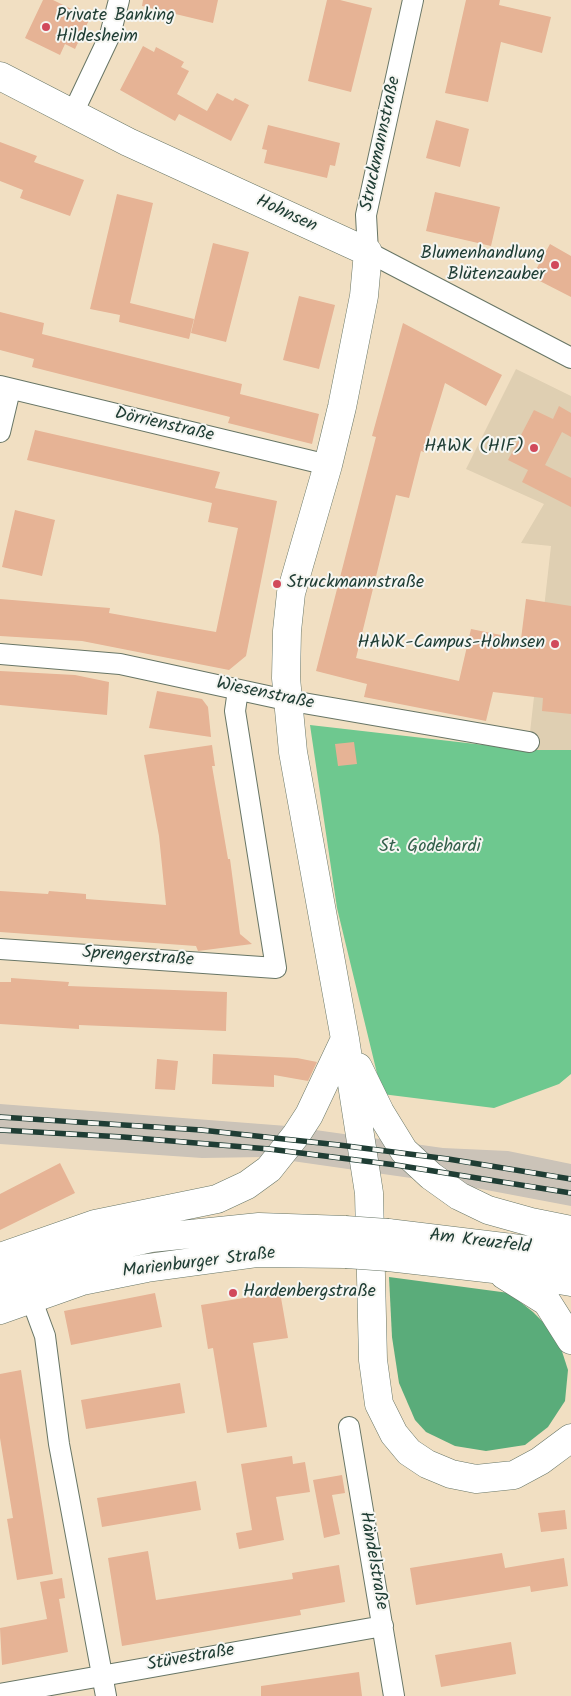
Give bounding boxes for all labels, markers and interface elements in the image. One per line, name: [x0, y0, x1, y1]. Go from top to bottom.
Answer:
place label: Private Banking Hildesheim: [56, 6, 175, 48]
marker: Private Banking Hildesheim: [40, 21, 52, 33]
street label: Struckmannstraße: [357, 75, 407, 213]
street label: Hohnsen: [252, 192, 320, 238]
place label: Blumenhandlung Blütenzauber: [421, 244, 545, 286]
marker: Blumenhandlung Blütenzauber: [549, 259, 561, 271]
street label: Dörrienstraße: [112, 404, 216, 448]
place label: HAWK (HIF): [424, 437, 524, 459]
marker: HAWK (HIF): [528, 442, 540, 454]
place label: Struckmannstraße: [287, 573, 424, 595]
marker: Struckmannstraße: [271, 578, 283, 590]
place label: HAWK-Campus-Hohnsen: [357, 633, 545, 655]
marker: HAWK-Campus-Hohnsen: [549, 638, 561, 650]
street label: Wiesenstraße: [214, 674, 316, 716]
park label: St. Godehardi: [379, 837, 481, 859]
street label: Sprengerstraße: [81, 943, 195, 973]
street label: Am Kreuzfeld: [428, 1226, 532, 1260]
street label: Marienburger Straße: [121, 1244, 277, 1284]
place label: Hardenbergstraße: [243, 1282, 376, 1304]
marker: Hardenbergstraße: [227, 1287, 239, 1299]
street label: Händelstraße: [353, 1510, 391, 1612]
street label: Stüvestraße: [146, 1641, 236, 1677]

